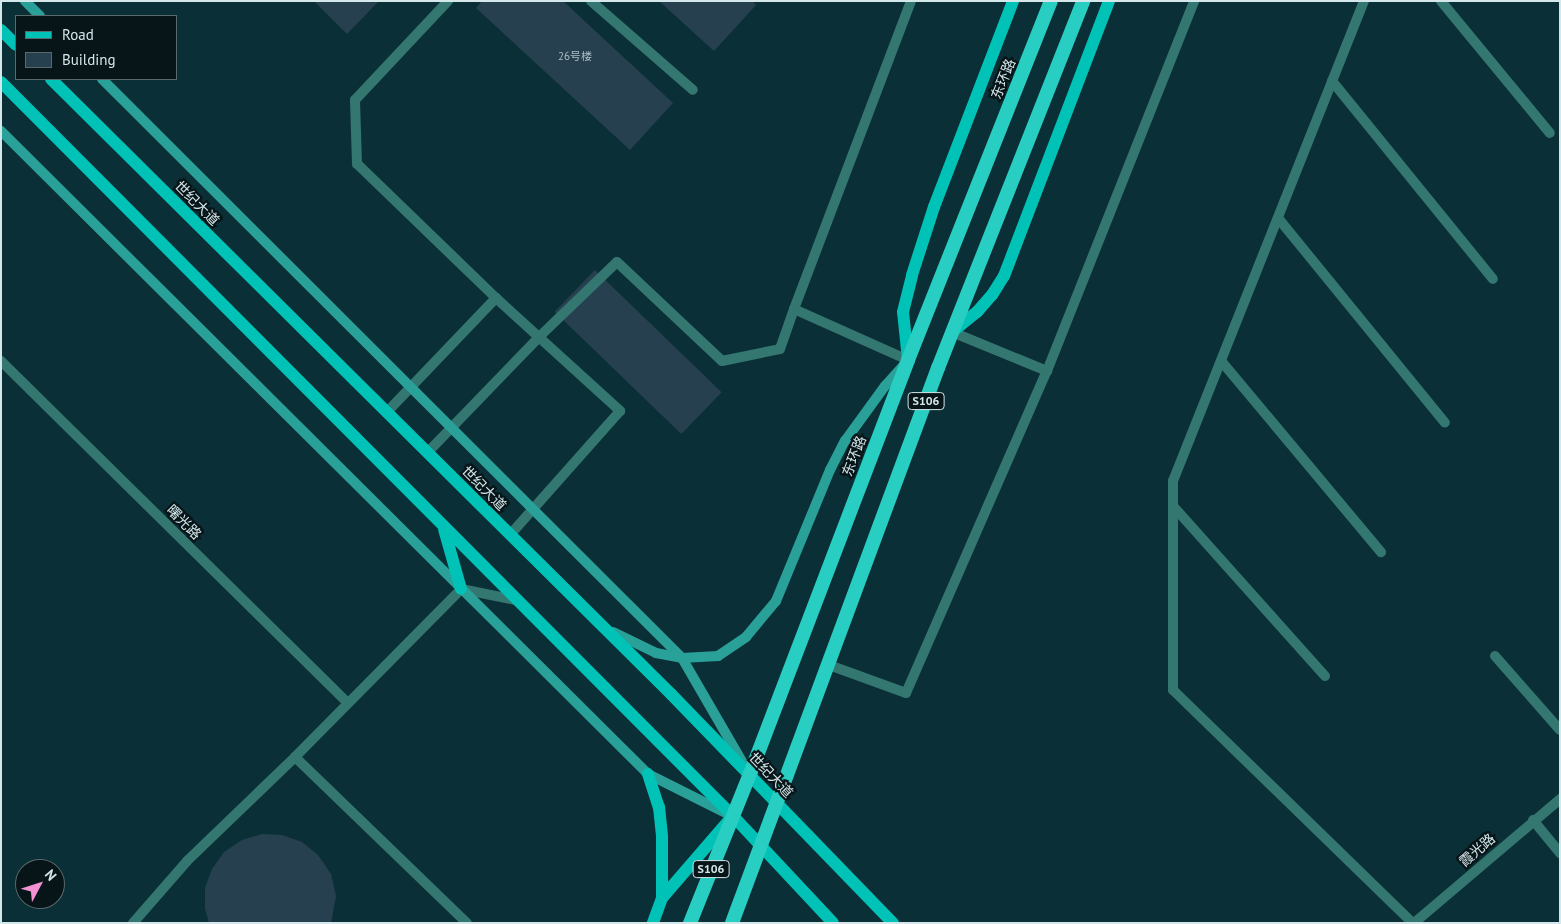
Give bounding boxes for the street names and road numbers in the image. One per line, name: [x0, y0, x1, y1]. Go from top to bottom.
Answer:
street label: 东环路: [987, 56, 1019, 102]
street label: 世纪大道: [171, 177, 223, 229]
road number: S106: [907, 392, 945, 411]
street label: 东环路: [839, 433, 869, 479]
street label: 世纪大道: [458, 462, 510, 514]
street label: 曙光路: [163, 501, 205, 543]
street label: 世纪大道: [746, 749, 796, 801]
street label: 霞光路: [1456, 830, 1498, 870]
road number: S106: [692, 860, 730, 879]

